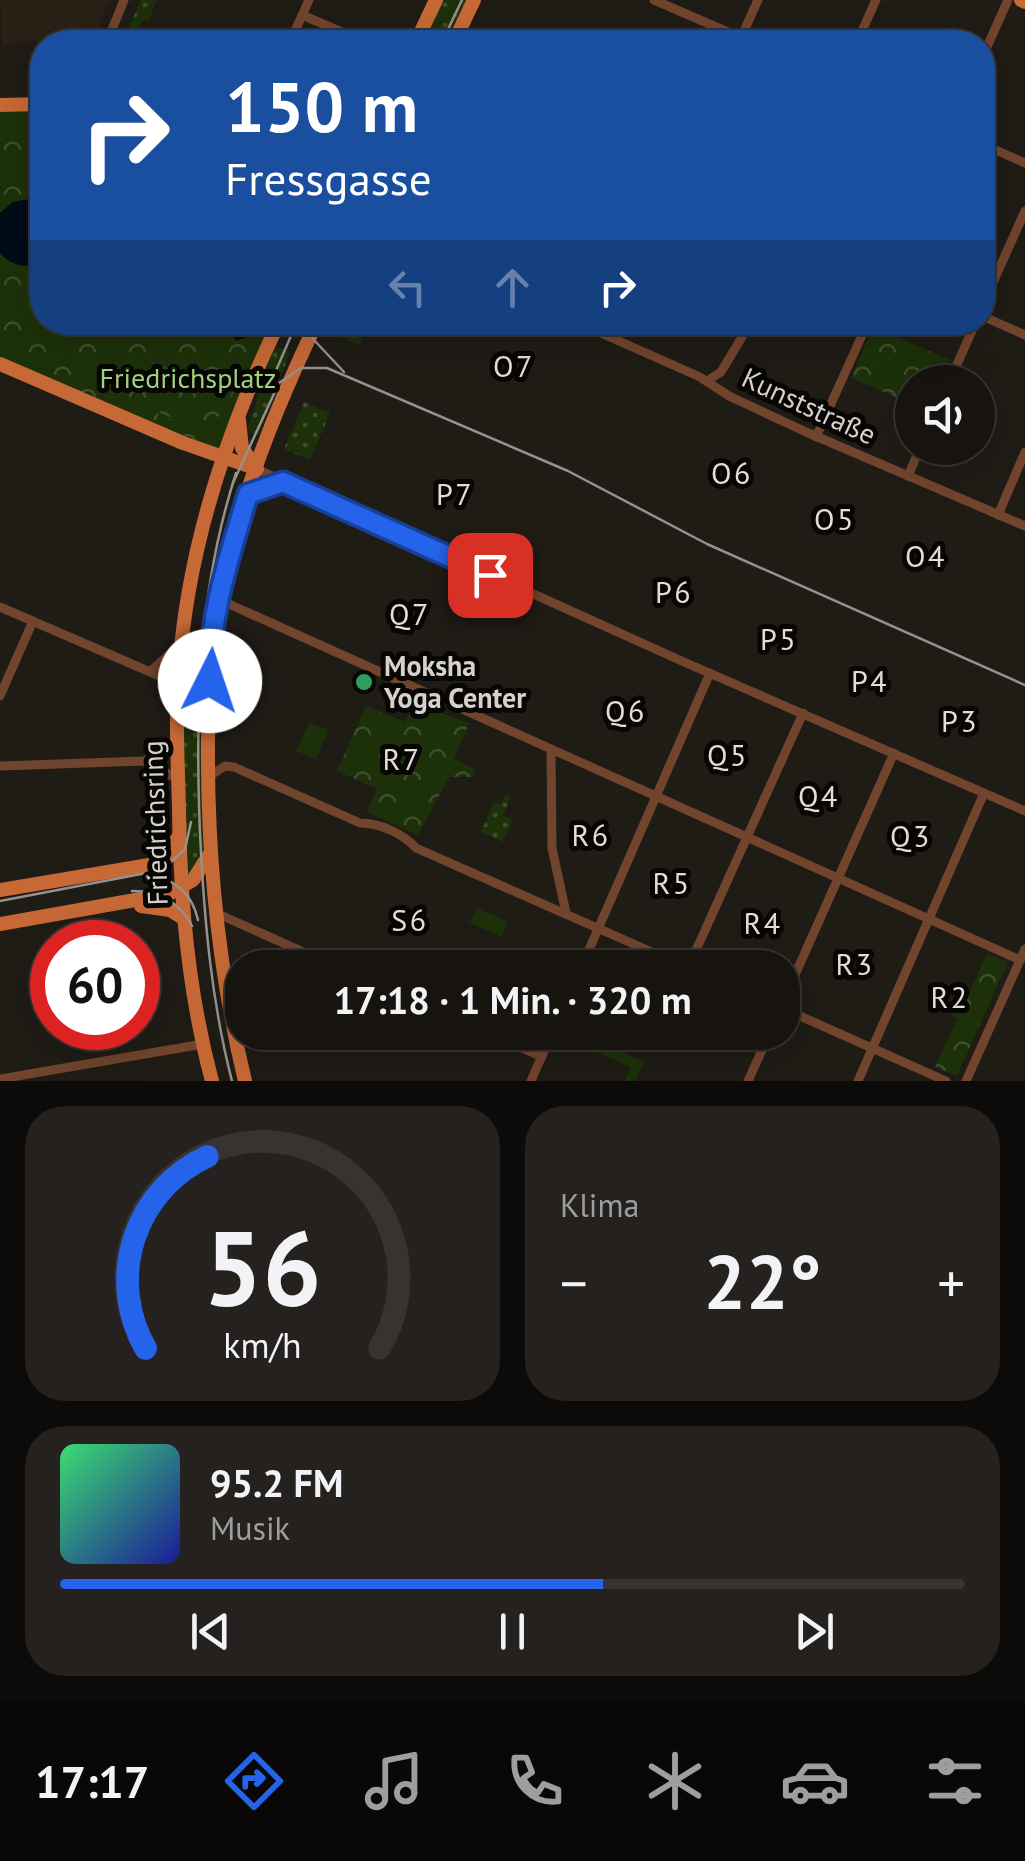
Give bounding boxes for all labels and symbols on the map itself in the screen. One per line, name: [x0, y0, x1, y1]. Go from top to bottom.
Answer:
district label: O7: [493, 346, 535, 385]
street label: Kunststraße: [736, 358, 882, 453]
park label: Friedrichsplatz: [100, 359, 276, 396]
district label: O6: [711, 453, 753, 492]
district label: P7: [436, 474, 474, 513]
district label: O5: [814, 499, 856, 538]
pin: [448, 533, 533, 618]
district label: O4: [905, 536, 947, 575]
district label: P6: [655, 572, 693, 611]
district label: Q7: [389, 594, 431, 633]
district label: P5: [760, 619, 798, 658]
position arrow: [158, 629, 262, 733]
place label: Moksha Yoga Center: [383, 647, 526, 716]
district label: P4: [851, 661, 889, 700]
marker: Moksha Yoga Center: [353, 671, 375, 693]
district label: Q6: [605, 691, 647, 730]
district label: P3: [941, 701, 979, 740]
district label: Q5: [707, 735, 749, 774]
district label: R7: [382, 739, 422, 778]
street label: Friedrichsring: [133, 740, 176, 906]
district label: Q4: [798, 776, 840, 815]
district label: R6: [571, 815, 611, 854]
district label: Q3: [890, 816, 932, 855]
district label: R5: [652, 863, 692, 902]
district label: S6: [391, 900, 429, 939]
district label: R4: [743, 903, 783, 942]
speed limit sign: 60: [30, 920, 160, 1050]
district label: R3: [835, 944, 875, 983]
district label: R2: [930, 977, 970, 1016]

